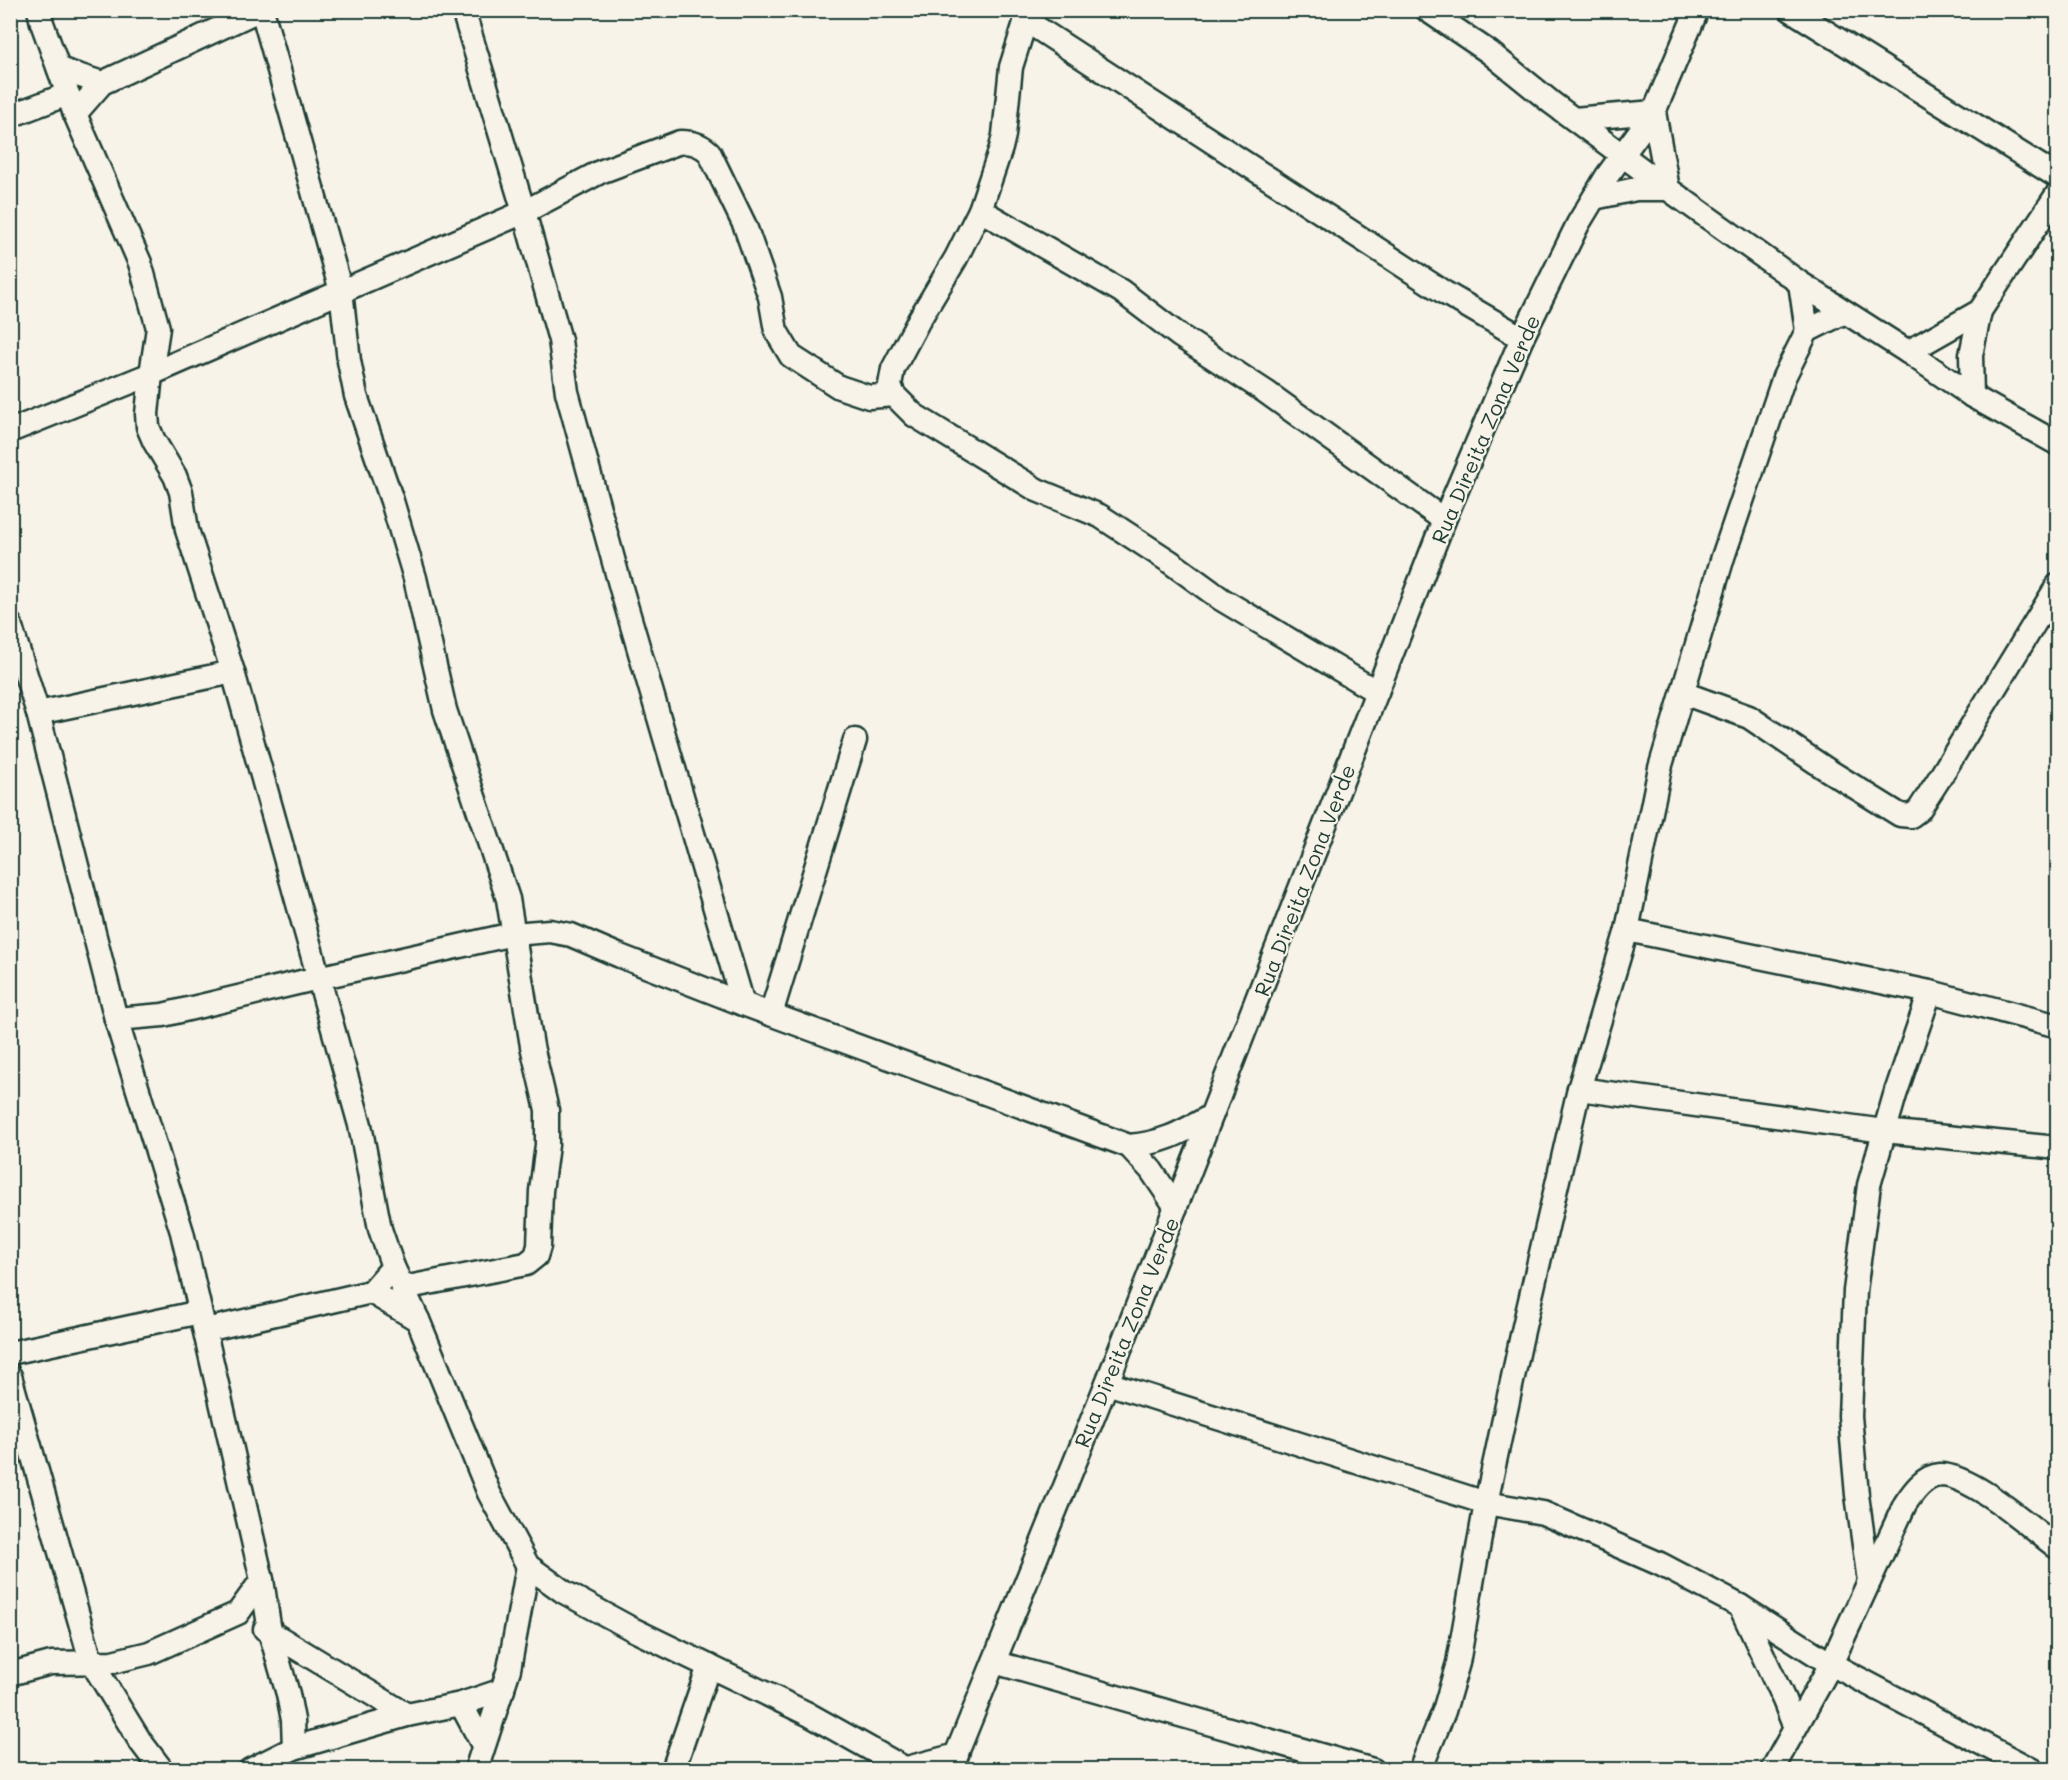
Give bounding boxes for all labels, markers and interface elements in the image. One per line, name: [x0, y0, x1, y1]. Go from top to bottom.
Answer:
street label: Rua Direita Zona Verde: [1425, 311, 1545, 547]
street label: Rua Direita Zona Verde: [1247, 760, 1361, 1000]
street label: Rua Direita Zona Verde: [1067, 1213, 1185, 1451]

